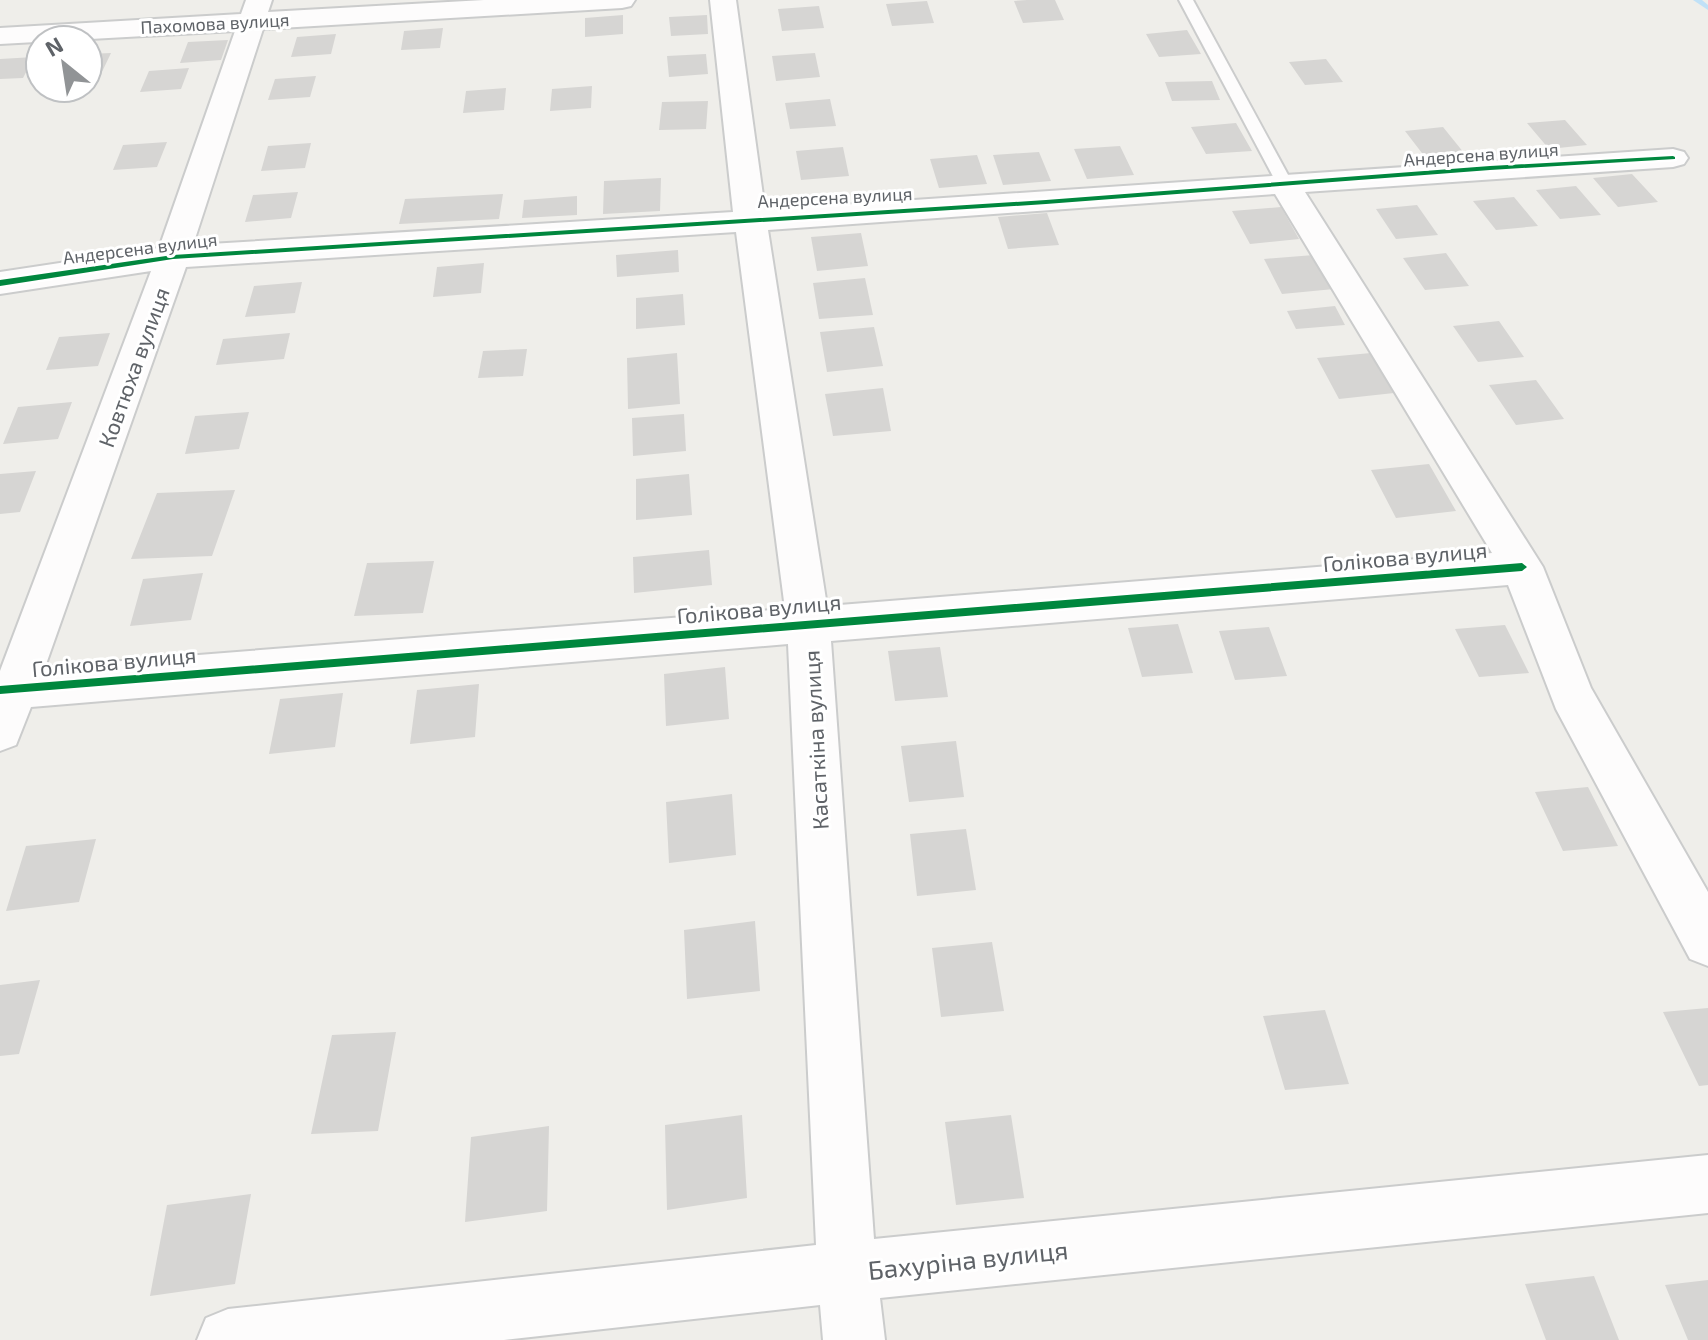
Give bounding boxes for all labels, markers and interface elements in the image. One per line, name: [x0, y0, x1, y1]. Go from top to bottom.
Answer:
street label: Пахомова вулиця: [140, 8, 290, 38]
north arrow: [24, 24, 104, 104]
text: N: [40, 31, 67, 61]
street label: Андерсена вулиця: [1403, 138, 1559, 170]
street label: Андерсена вулиця: [757, 182, 913, 212]
street label: Андерсена вулиця: [62, 228, 218, 268]
street label: Ковтюха вулиця: [92, 284, 175, 451]
street label: Голікова вулиця: [1322, 536, 1488, 577]
street label: Голікова вулиця: [676, 588, 842, 629]
street label: Голікова вулиця: [31, 641, 197, 682]
street label: Касаткіна вулиця: [797, 650, 834, 830]
street label: Бахуріна вулиця: [866, 1233, 1070, 1286]

